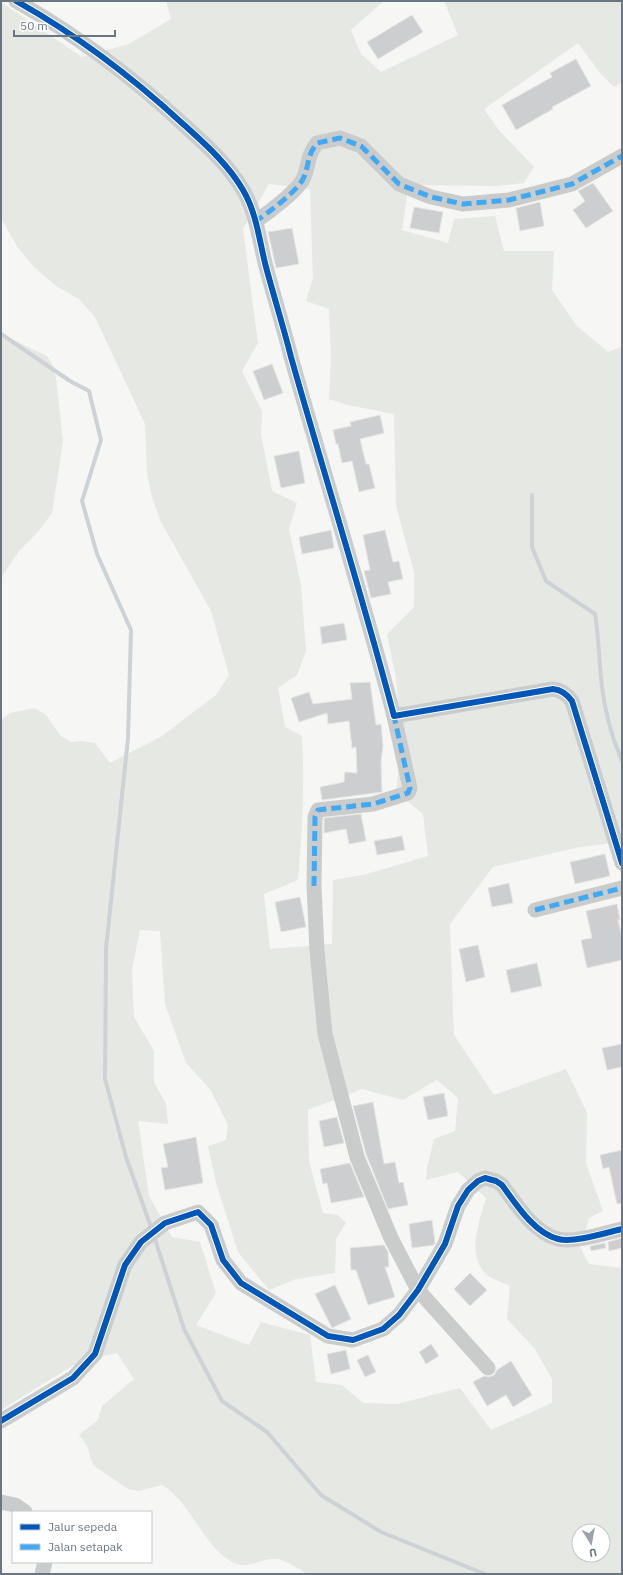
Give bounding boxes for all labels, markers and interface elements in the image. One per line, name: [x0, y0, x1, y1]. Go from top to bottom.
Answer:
scale bar: [14, 12, 115, 38]
text: 50 m: [20, 18, 48, 33]
legend: [12, 1511, 152, 1563]
text: Jalur sepeda: [48, 1519, 118, 1534]
north arrow: [571, 1523, 611, 1563]
text: Jalan setapak: [48, 1539, 123, 1554]
text: U: [588, 1545, 598, 1560]

